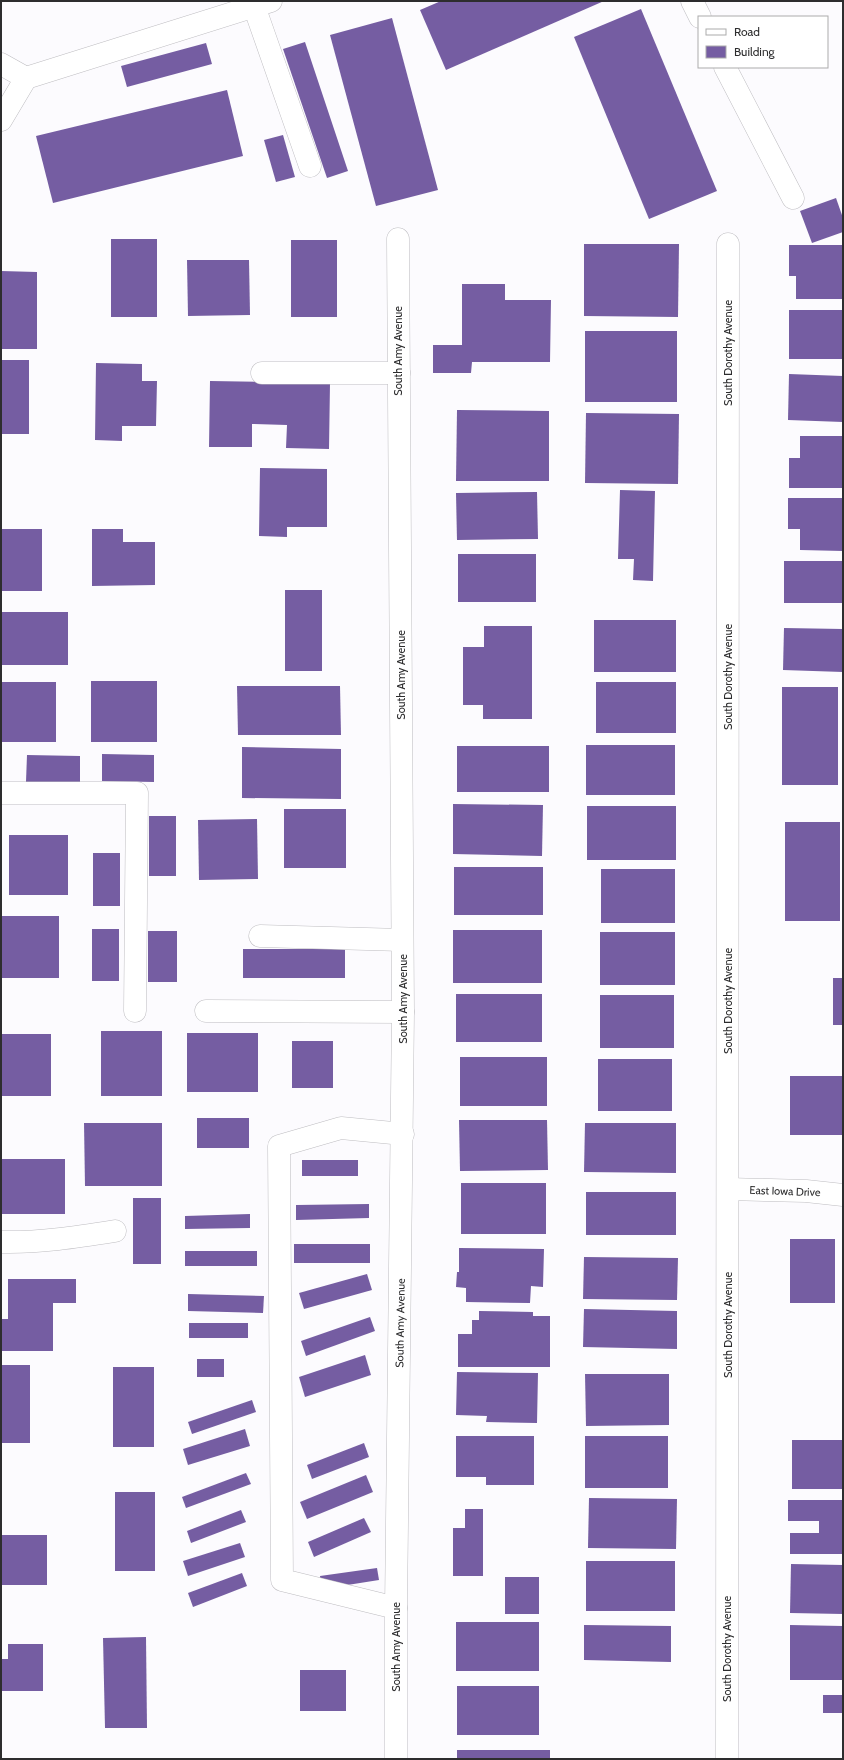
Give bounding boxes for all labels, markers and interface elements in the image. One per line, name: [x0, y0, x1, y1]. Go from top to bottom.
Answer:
legend: [698, 16, 828, 68]
text: Road: [734, 24, 760, 39]
text: Building: [734, 44, 776, 59]
street label: South Dorothy Avenue: [721, 300, 735, 406]
street label: South Amy Avenue: [391, 306, 405, 396]
street label: South Dorothy Avenue: [721, 624, 735, 730]
street label: South Amy Avenue: [394, 630, 408, 720]
street label: South Dorothy Avenue: [721, 948, 735, 1054]
street label: South Amy Avenue: [396, 954, 410, 1044]
street label: East Iowa Drive: [749, 1183, 821, 1199]
street label: South Dorothy Avenue: [721, 1272, 735, 1378]
street label: South Amy Avenue: [392, 1278, 408, 1368]
street label: South Dorothy Avenue: [720, 1596, 734, 1702]
street label: South Amy Avenue: [389, 1602, 403, 1692]

